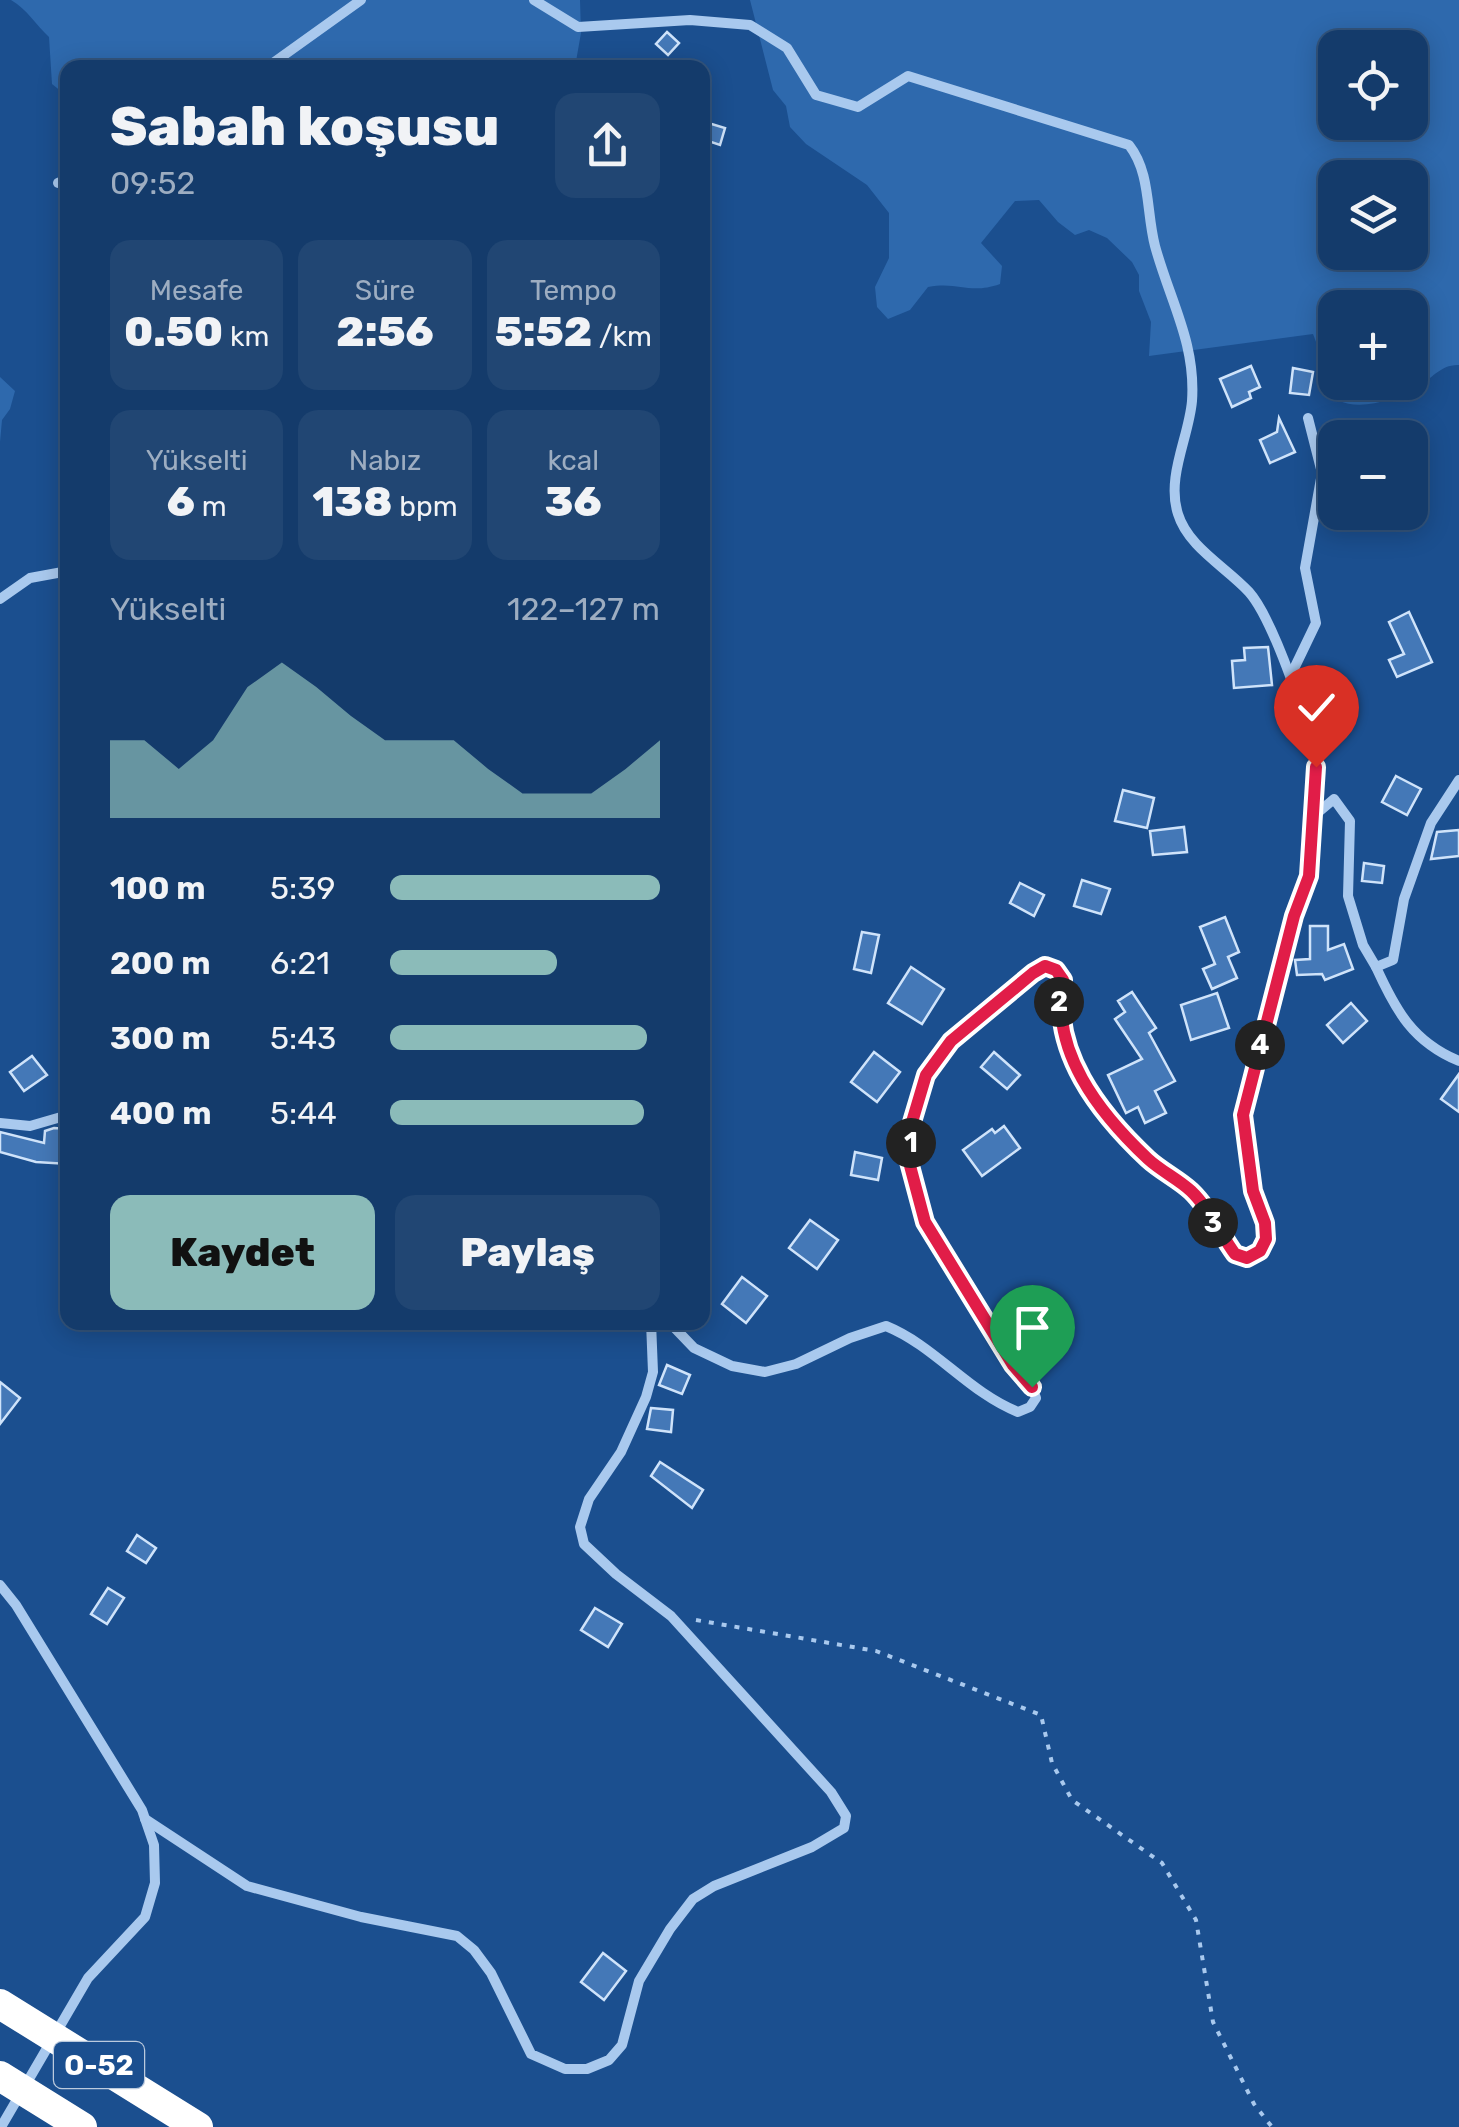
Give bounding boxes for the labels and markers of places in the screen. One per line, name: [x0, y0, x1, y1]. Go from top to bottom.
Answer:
pin: [1274, 665, 1359, 768]
pin: 2: [1034, 977, 1084, 1027]
pin: 4: [1235, 1020, 1285, 1070]
pin: 1: [886, 1118, 936, 1168]
pin: 3: [1188, 1198, 1238, 1248]
pin: [990, 1285, 1075, 1388]

